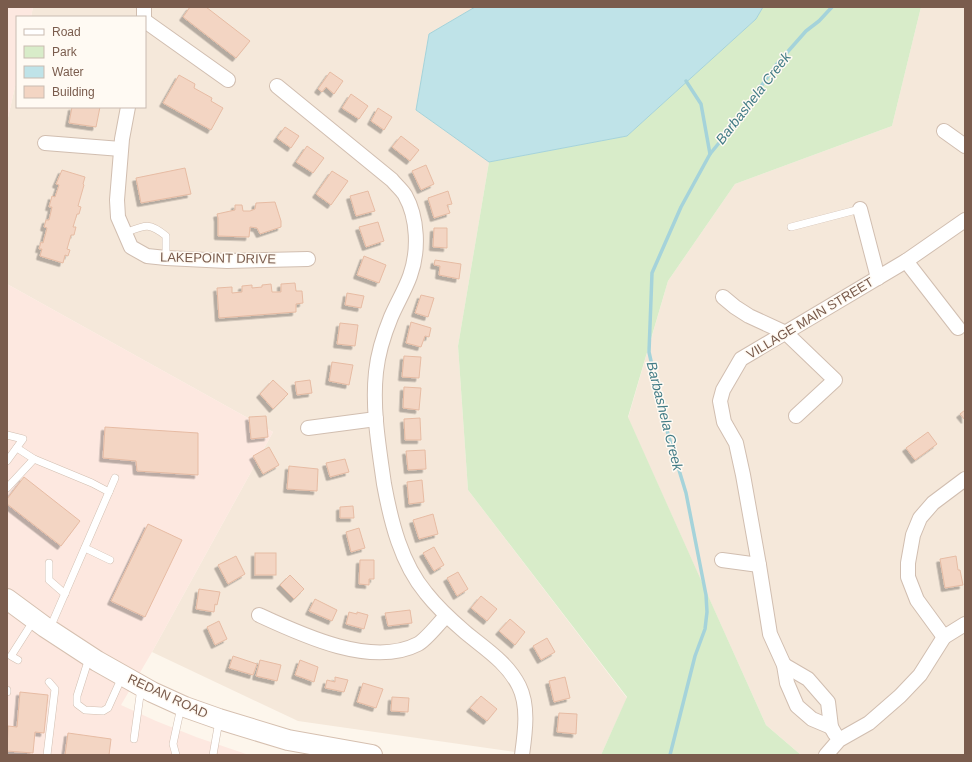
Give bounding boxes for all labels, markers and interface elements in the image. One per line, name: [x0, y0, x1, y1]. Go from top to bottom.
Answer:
legend: [16, 16, 146, 108]
text: Road: [52, 25, 81, 39]
text: Park: [52, 45, 78, 59]
water label: Barbashela Creek: [712, 48, 794, 147]
text: Water: [52, 65, 84, 79]
text: Building: [52, 85, 95, 99]
street label: LAKEPOINT DRIVE: [160, 249, 276, 267]
street label: VILLAGE MAIN STREET: [744, 274, 876, 362]
water label: Barbashela Creek: [644, 360, 687, 473]
street label: REDAN ROAD: [126, 671, 210, 721]

